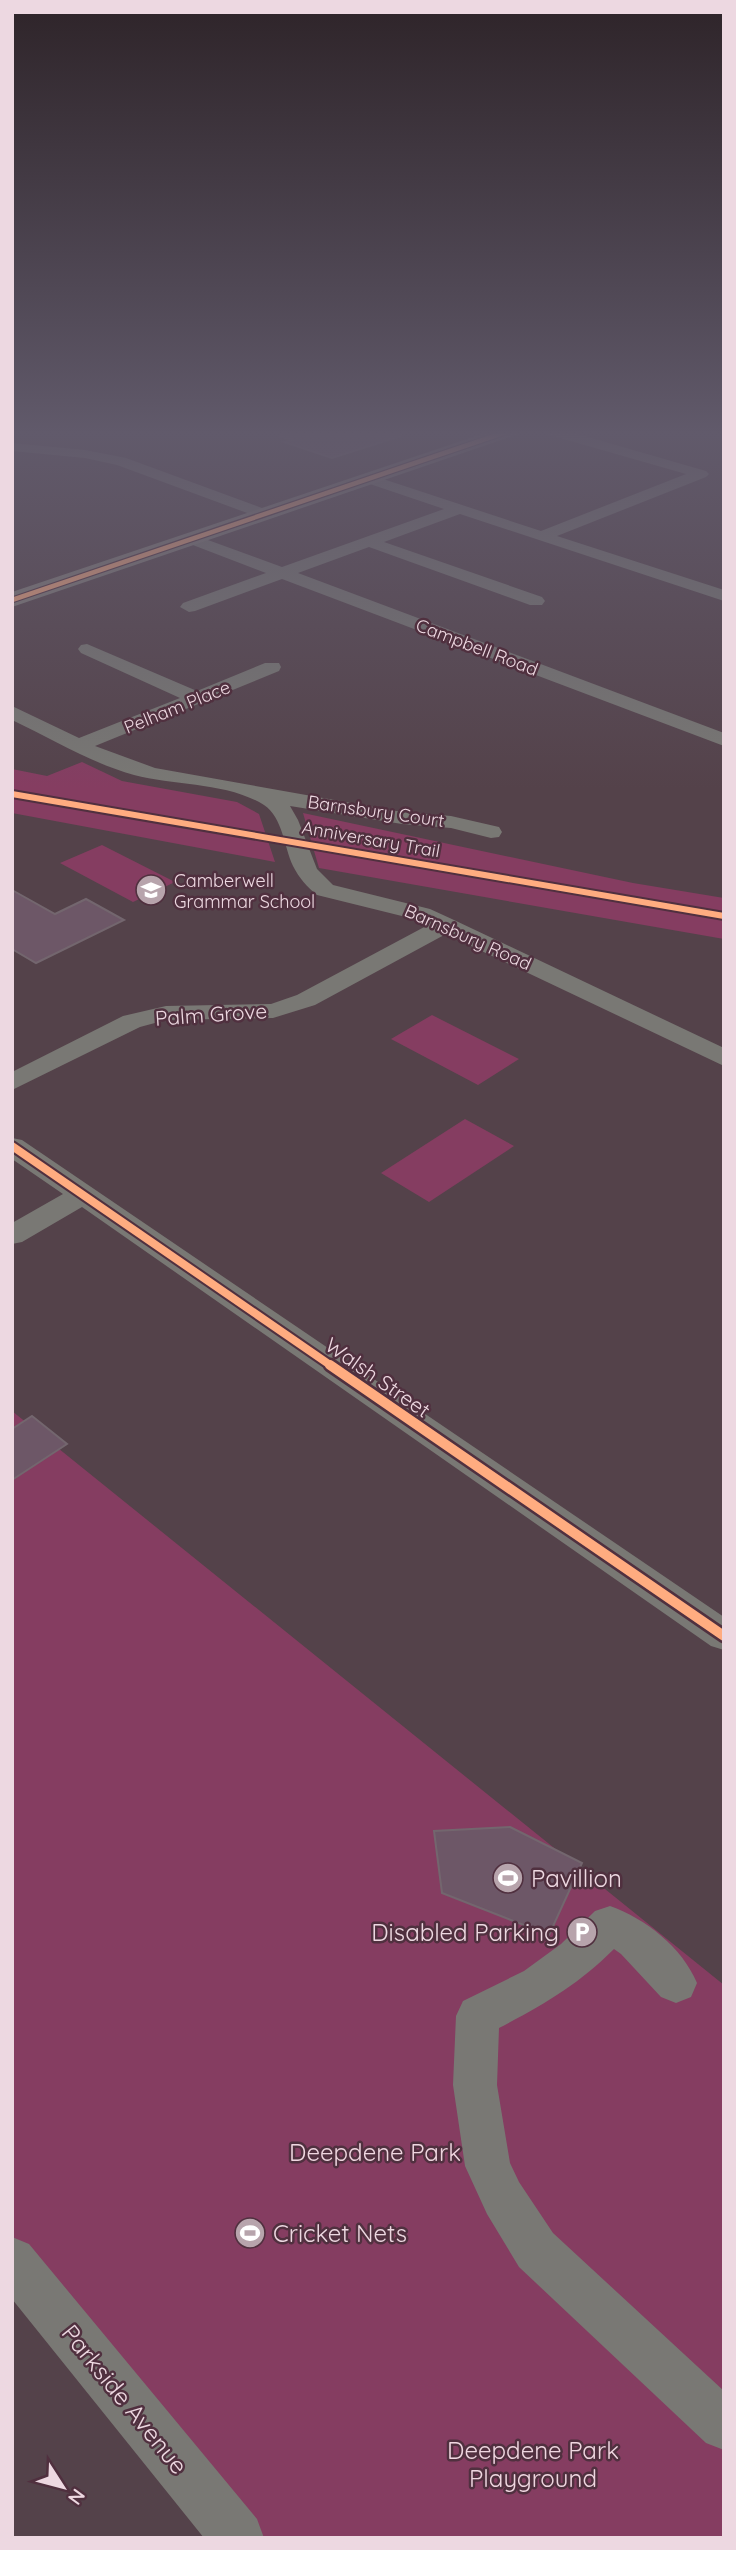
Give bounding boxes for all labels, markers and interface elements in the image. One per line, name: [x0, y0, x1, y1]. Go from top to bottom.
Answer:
street label: Campbell Road: [413, 613, 541, 681]
street label: Pelham Place: [120, 675, 234, 739]
street label: Barnsbury Court: [306, 790, 446, 832]
street label: Anniversary Trail: [300, 816, 442, 862]
place label: Camberwell Grammar School: [174, 869, 315, 913]
school or university icon: Camberwell Grammar School: [134, 873, 168, 907]
street label: Barnsbury Road: [401, 899, 535, 975]
street label: Palm Grove: [154, 997, 268, 1031]
street label: Walsh Street: [320, 1331, 436, 1423]
sports icon: Pavillion: [491, 1861, 525, 1895]
place label: Pavillion: [531, 1863, 622, 1893]
parking icon: Disabled Parking: [565, 1915, 599, 1949]
place label: Disabled Parking: [371, 1917, 559, 1947]
park label: Deepdene Park: [289, 2137, 461, 2167]
sports icon: Cricket Nets: [233, 2216, 267, 2250]
place label: Cricket Nets: [273, 2218, 407, 2248]
street label: Parkside Avenue: [55, 2318, 195, 2480]
park label: Deepdene Park Playground: [447, 2435, 619, 2493]
north arrow: [28, 2452, 98, 2522]
text: N: [63, 2484, 91, 2510]

